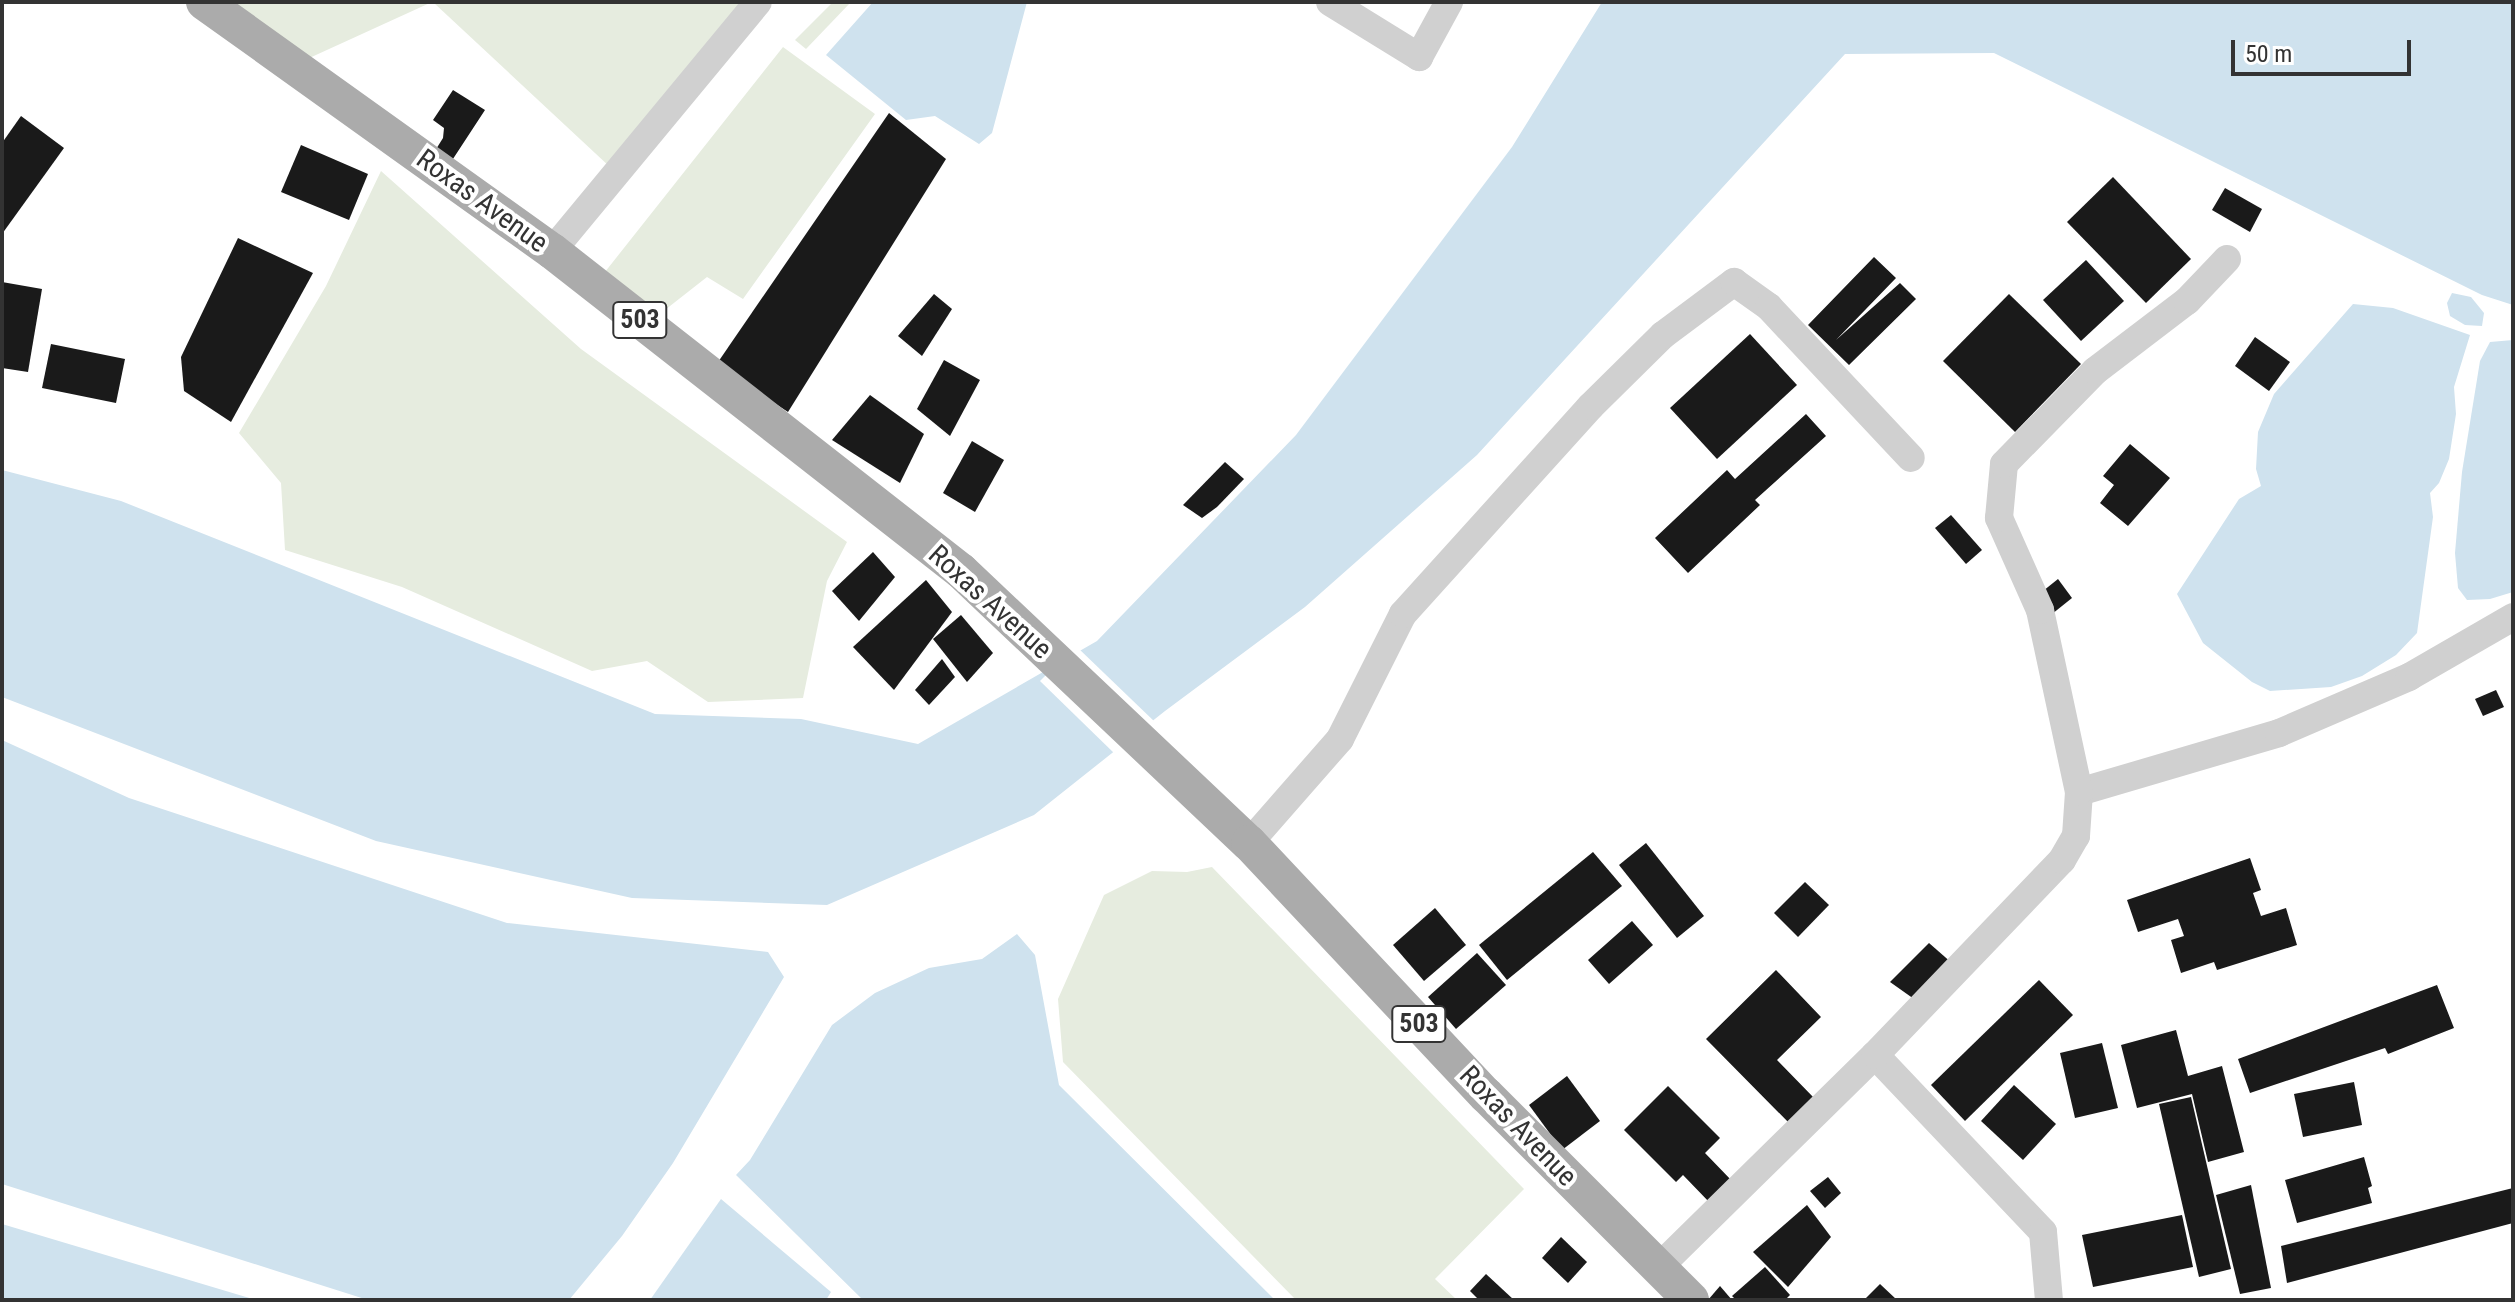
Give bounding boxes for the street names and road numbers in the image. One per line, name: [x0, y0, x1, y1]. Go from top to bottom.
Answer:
street label: Roxas Avenue: [410, 142, 554, 260]
road number: 503: [612, 298, 668, 342]
street label: Roxas Avenue: [921, 538, 1059, 666]
road number: 503: [1391, 1002, 1447, 1046]
street label: Roxas Avenue: [1452, 1059, 1584, 1193]

